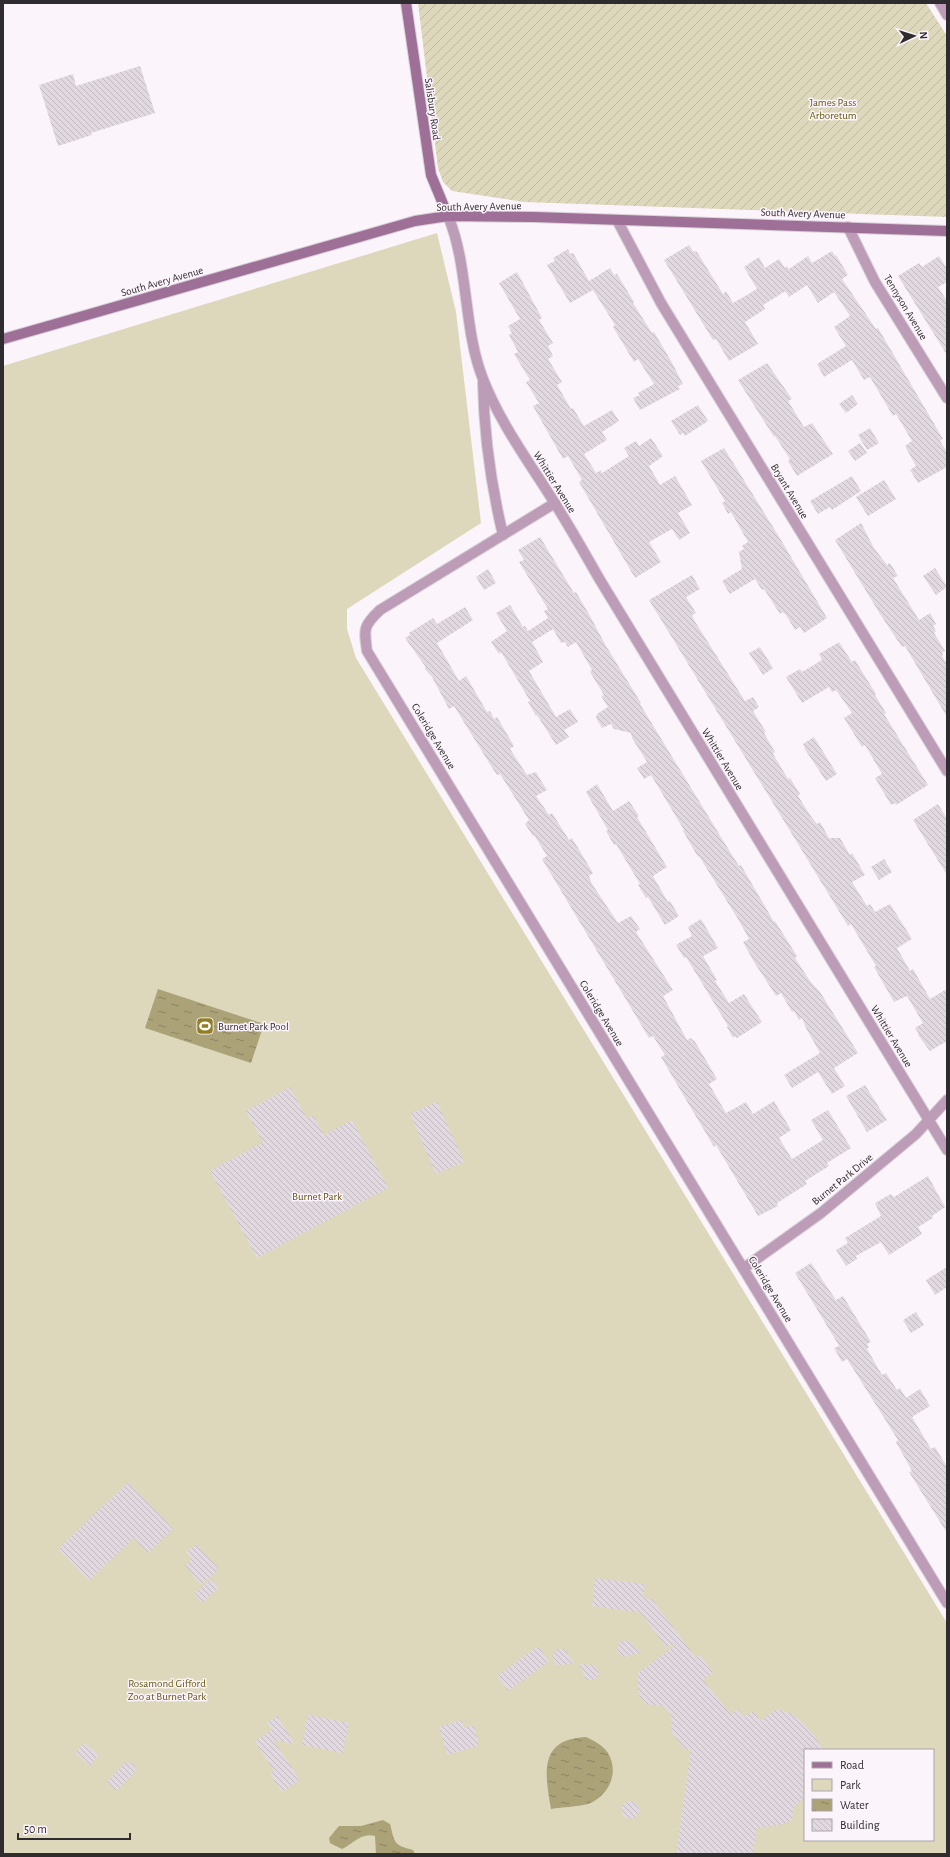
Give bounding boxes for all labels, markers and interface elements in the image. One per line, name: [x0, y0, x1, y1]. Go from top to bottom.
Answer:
north arrow: [894, 16, 934, 56]
text: N: [918, 31, 929, 40]
street label: Salisbury Road: [423, 77, 442, 141]
park label: James Pass Arboretum: [809, 97, 857, 121]
street label: South Avery Avenue: [436, 200, 522, 213]
street label: South Avery Avenue: [760, 207, 846, 220]
street label: South Avery Avenue: [120, 264, 205, 298]
street label: Tennyson Avenue: [882, 273, 929, 342]
street label: Whittier Avenue: [531, 450, 578, 515]
street label: Bryant Avenue: [769, 462, 810, 521]
street label: Coleridge Avenue: [410, 701, 458, 771]
street label: Whittier Avenue: [700, 726, 745, 792]
street label: Coleridge Avenue: [578, 978, 626, 1048]
street label: Whittier Avenue: [869, 1003, 914, 1069]
sports icon: Burnet Park Pool: [195, 1016, 215, 1036]
place label: Burnet Park Pool: [218, 1021, 289, 1032]
street label: Burnet Park Drive: [810, 1152, 875, 1207]
park label: Burnet Park: [292, 1191, 342, 1202]
street label: Coleridge Avenue: [747, 1254, 795, 1324]
park label: Rosamond Gifford Zoo at Burnet Park: [128, 1678, 206, 1702]
legend: [804, 1749, 934, 1841]
text: Road: [840, 1759, 864, 1771]
text: Park: [840, 1779, 861, 1791]
text: Water: [840, 1799, 869, 1811]
scale bar: [18, 1815, 130, 1841]
text: Building: [840, 1819, 880, 1831]
text: 50 m: [24, 1823, 47, 1835]

